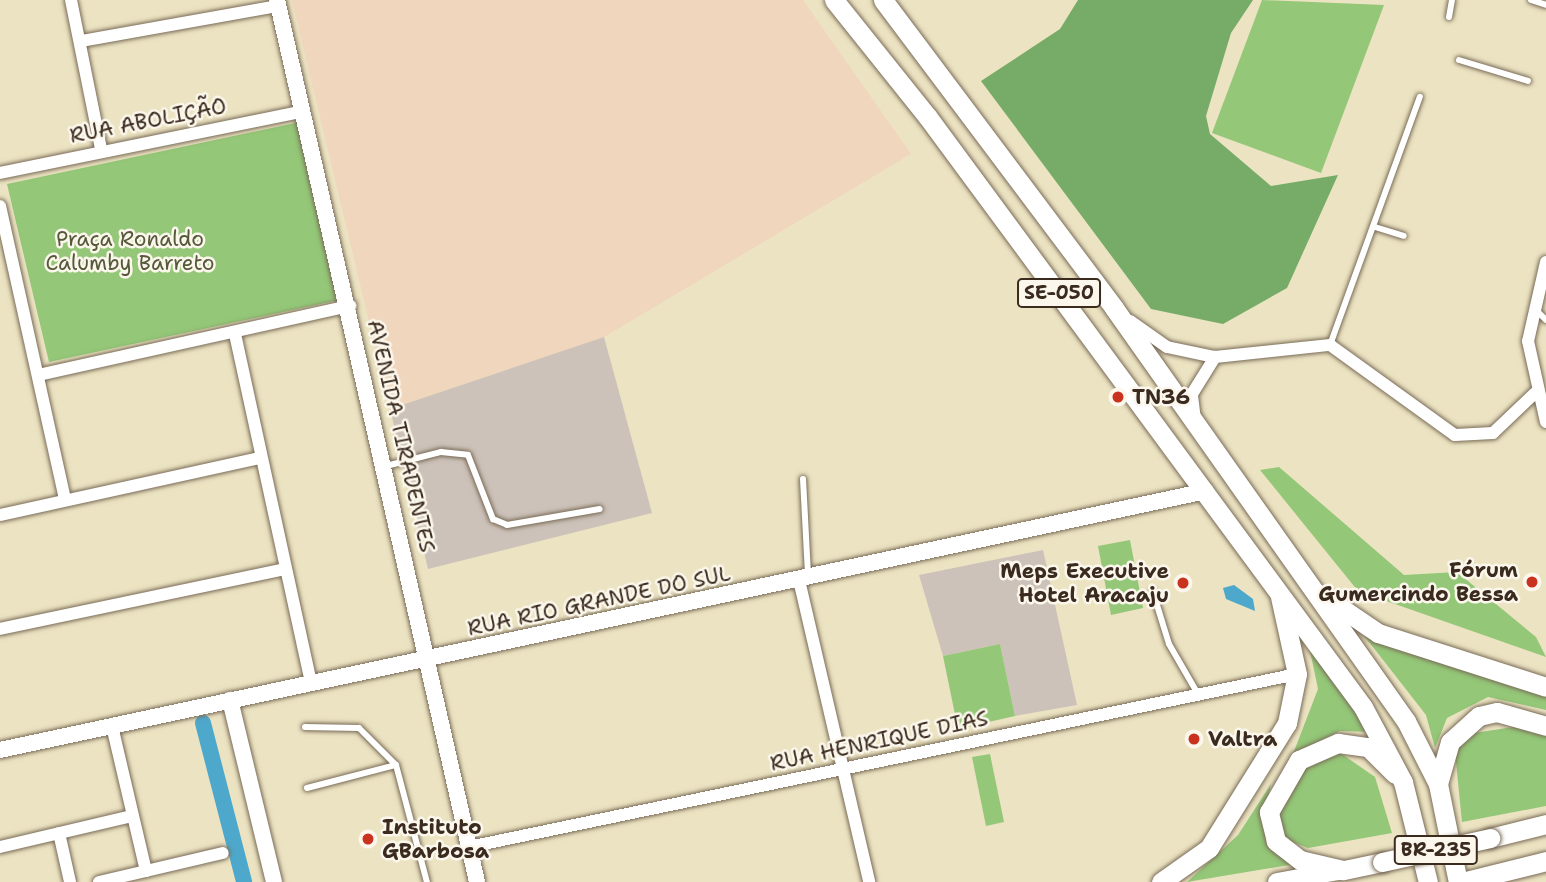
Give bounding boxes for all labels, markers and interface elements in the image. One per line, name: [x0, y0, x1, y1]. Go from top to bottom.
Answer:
street label: RUA ABOLIÇÃO: [68, 93, 228, 149]
park label: Praça Ronaldo Calumby Barreto: [45, 226, 215, 276]
road number: SE-050: [1017, 278, 1101, 308]
street label: AVENIDA TIRADENTES: [362, 317, 440, 555]
place label: TN36: [1132, 384, 1190, 410]
marker: TN36: [1110, 389, 1126, 405]
place label: Fórum Gumercindo Bessa: [1318, 557, 1518, 607]
place label: Meps Executive Hotel Aracaju: [1000, 558, 1169, 608]
street label: RUA RIO GRANDE DO SUL: [465, 561, 733, 641]
marker: Fórum Gumercindo Bessa: [1524, 574, 1540, 590]
marker: Meps Executive Hotel Aracaju: [1175, 575, 1191, 591]
street label: RUA HENRIQUE DIAS: [768, 706, 990, 776]
place label: Valtra: [1208, 726, 1277, 752]
marker: Valtra: [1186, 731, 1202, 747]
place label: Instituto GBarbosa: [382, 814, 489, 864]
marker: Instituto GBarbosa: [360, 831, 376, 847]
road number: BR-235: [1392, 834, 1480, 866]

